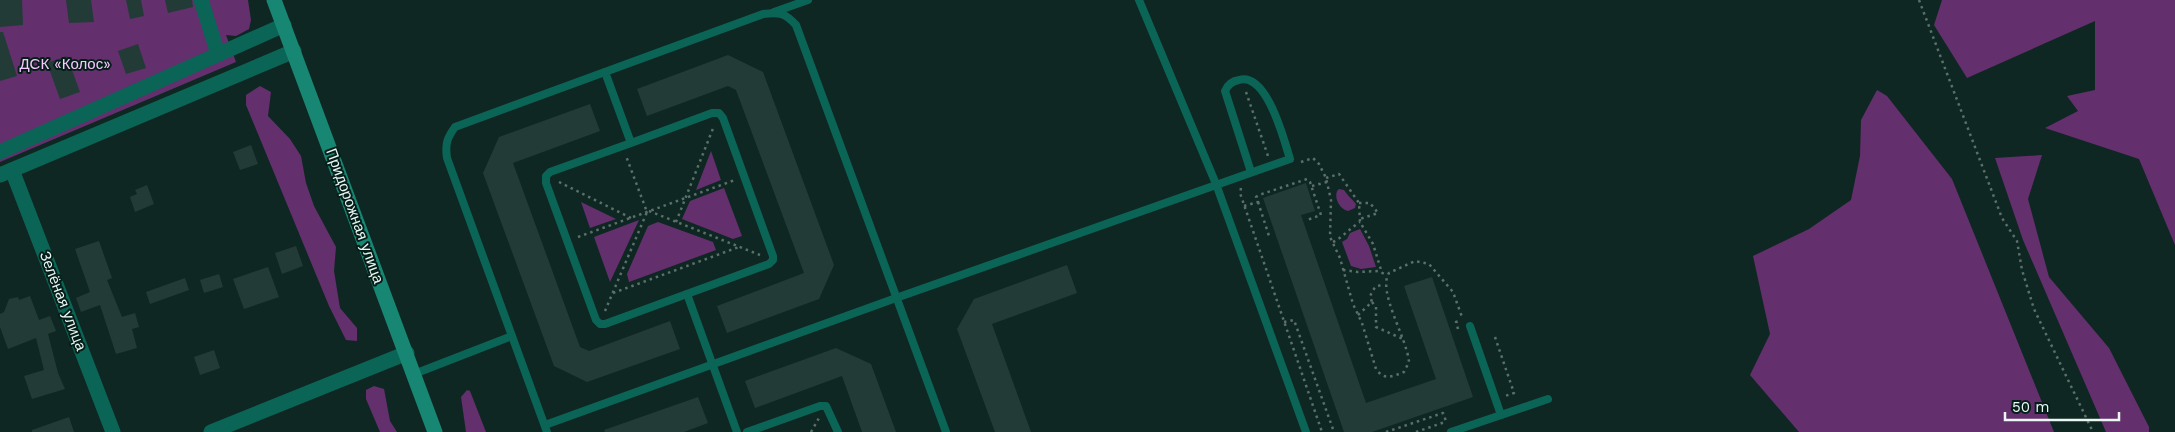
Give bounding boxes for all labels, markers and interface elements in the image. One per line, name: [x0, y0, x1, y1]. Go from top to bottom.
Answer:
park label: ДСК «Колос»: [19, 55, 111, 73]
street label: Придорожная улица: [322, 146, 388, 287]
street label: Зелёная улица: [36, 249, 90, 354]
scale bar: [2005, 390, 2119, 422]
text: 50 m: [2012, 398, 2049, 416]

